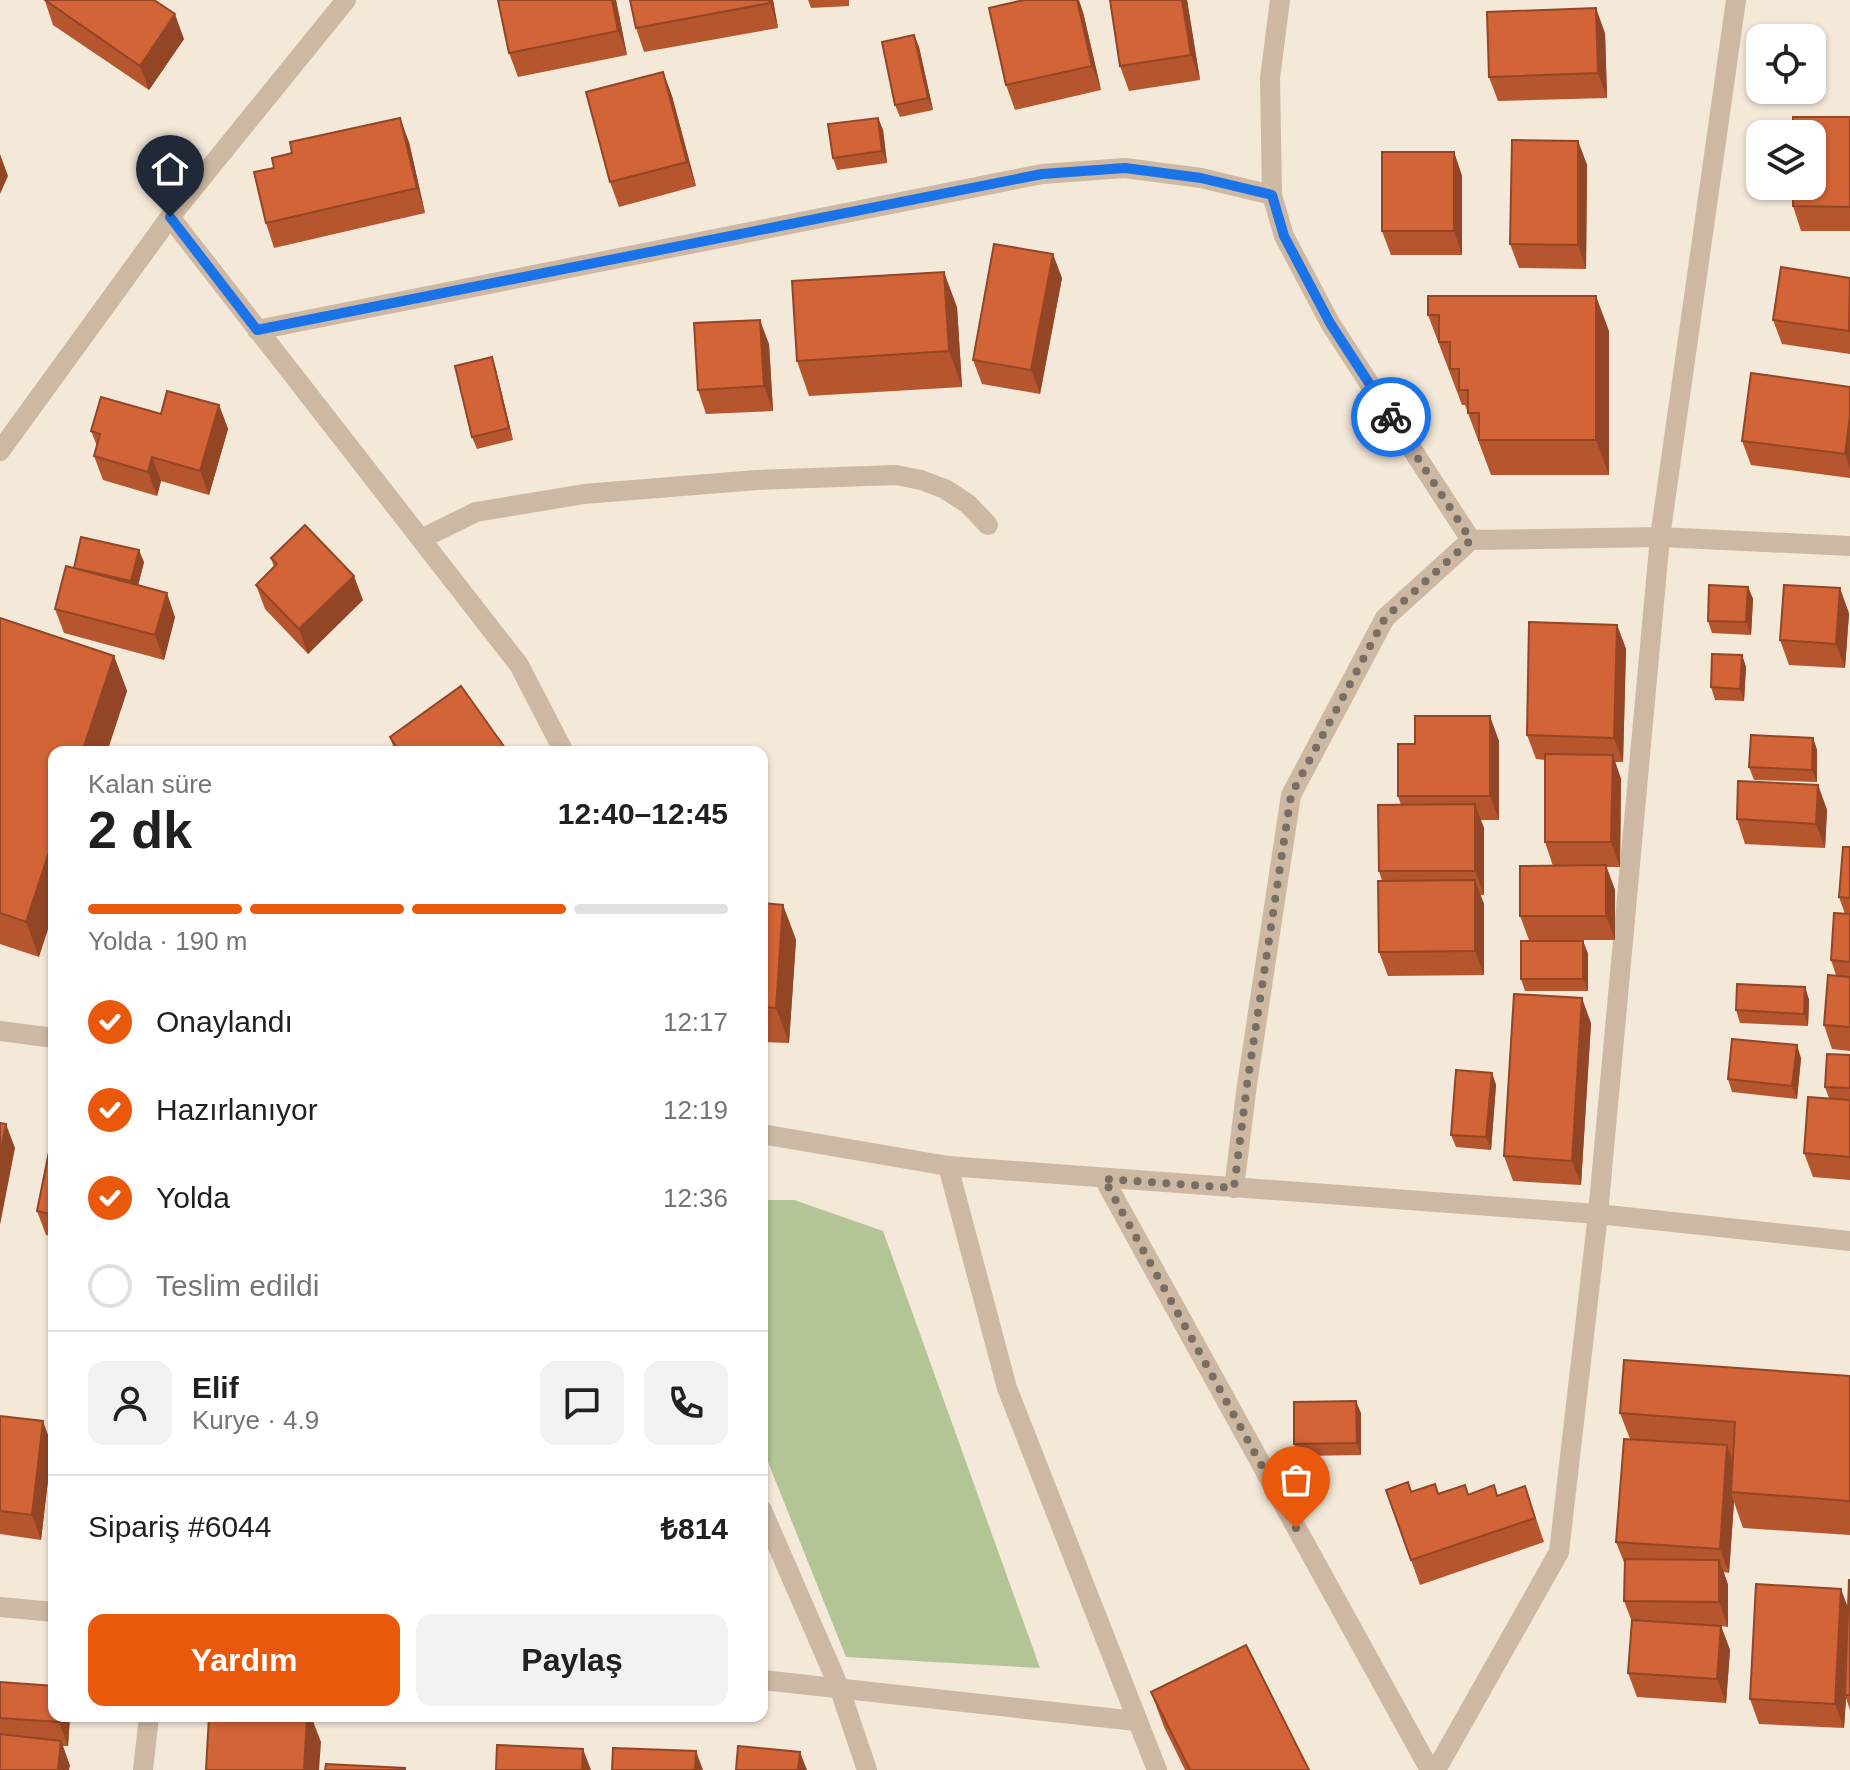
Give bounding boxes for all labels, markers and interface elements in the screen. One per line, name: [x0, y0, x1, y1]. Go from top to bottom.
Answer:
map controls: [1746, 24, 1826, 200]
button: locate: [1746, 24, 1826, 104]
button: layers: [1746, 120, 1826, 200]
pin: [136, 135, 204, 217]
icon: home: [148, 147, 192, 191]
courier: [1351, 377, 1431, 457]
icon: bike: [1369, 395, 1413, 439]
text: Kalan süre: [88, 769, 212, 799]
text: 12:40–12:45: [558, 797, 728, 830]
text: 2 dk: [88, 801, 192, 859]
text: Yolda · 190 m: [88, 926, 247, 956]
icon: check: [88, 1000, 132, 1044]
text: Onaylandı: [156, 1005, 293, 1038]
text: 12:17: [663, 1007, 728, 1037]
icon: check: [88, 1088, 132, 1132]
text: Hazırlanıyor: [156, 1093, 318, 1126]
text: 12:19: [663, 1095, 728, 1125]
icon: check: [88, 1176, 132, 1220]
text: Yolda: [156, 1181, 230, 1214]
text: 12:36: [663, 1183, 728, 1213]
text: Teslim edildi: [156, 1269, 319, 1302]
button: person: [88, 1361, 172, 1445]
button: chat: [540, 1361, 624, 1445]
button: phone: [644, 1361, 728, 1445]
text: Elif: [192, 1371, 239, 1404]
text: Kurye · 4.9: [192, 1405, 319, 1435]
pin: [1262, 1446, 1330, 1528]
icon: bag: [1274, 1458, 1318, 1502]
text: Sipariş #6044: [88, 1510, 271, 1543]
text: ₺814: [661, 1512, 728, 1545]
button: Yardım: [88, 1614, 400, 1706]
button: Paylaş: [416, 1614, 728, 1706]

